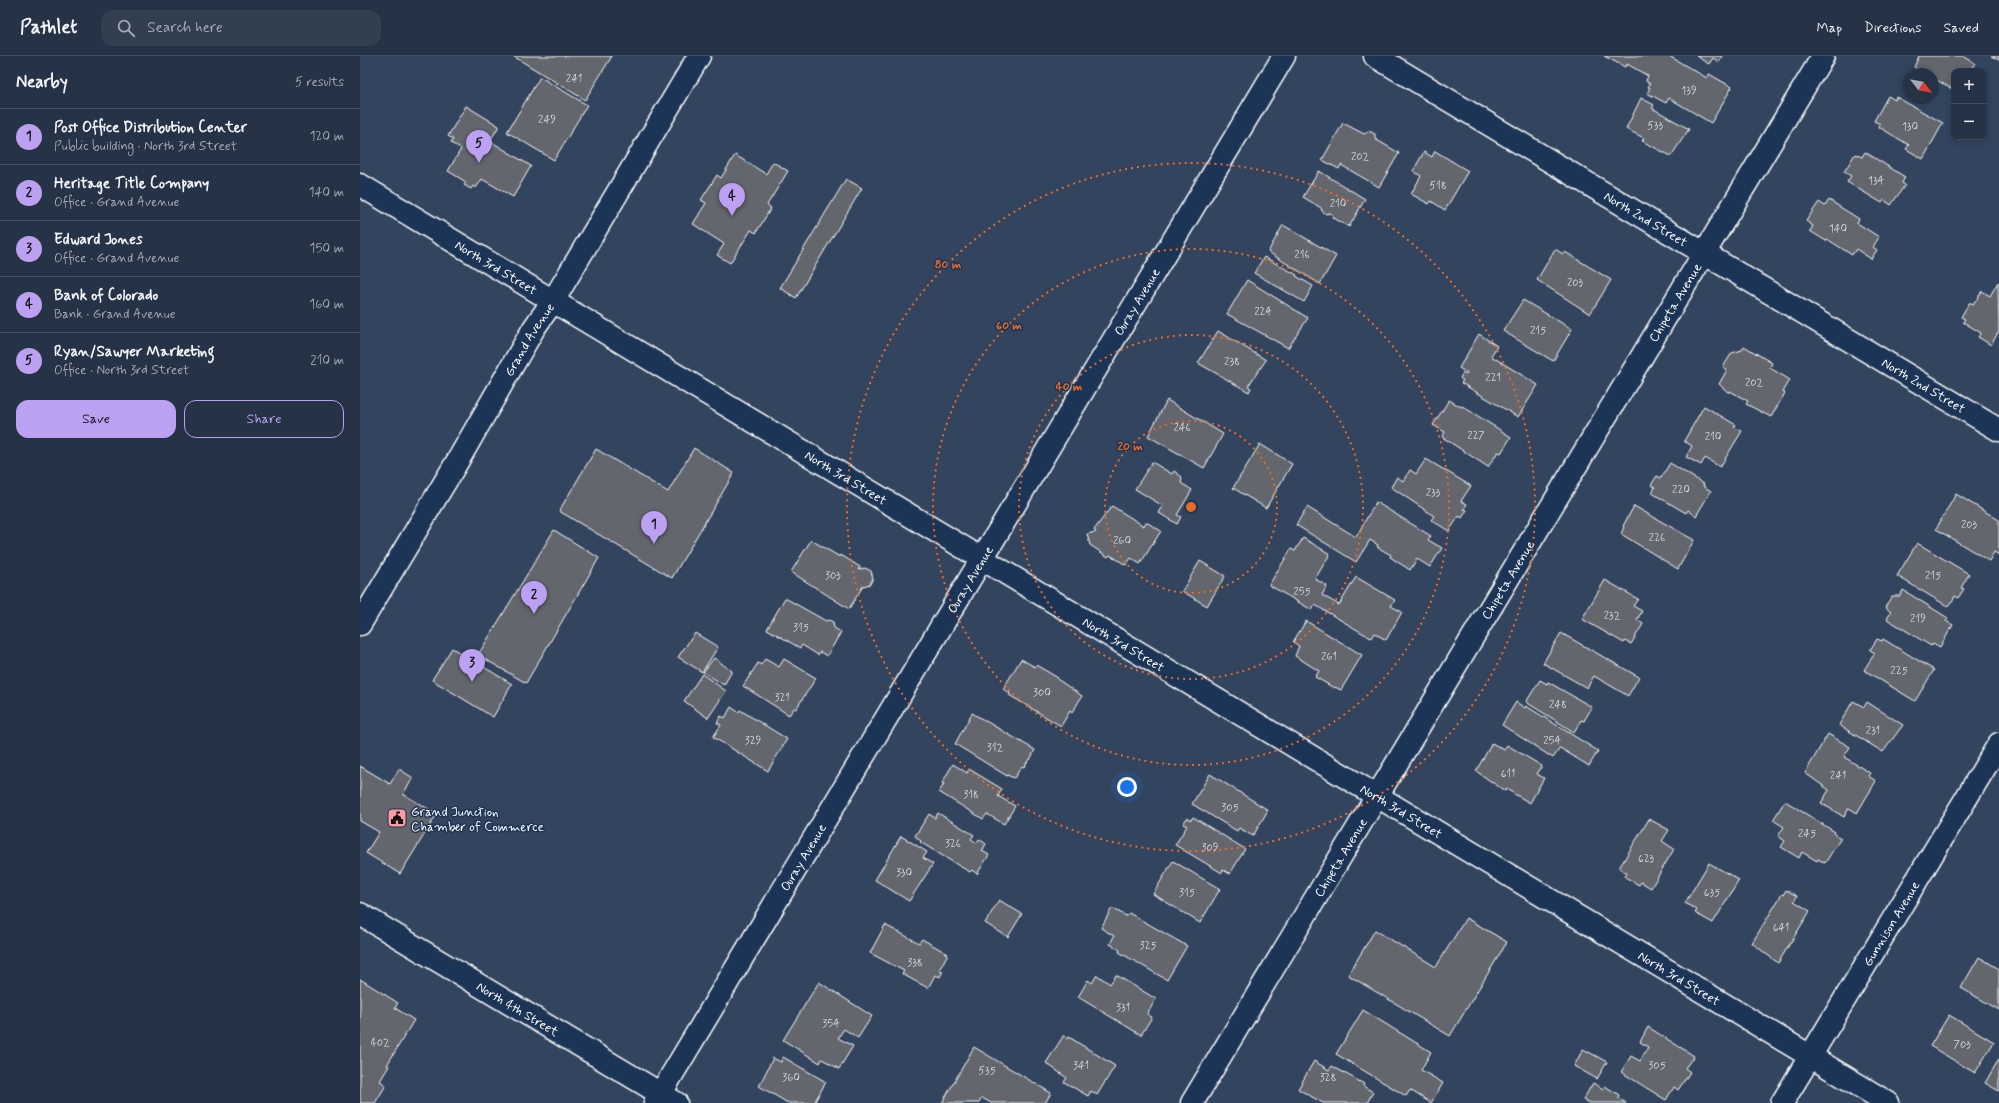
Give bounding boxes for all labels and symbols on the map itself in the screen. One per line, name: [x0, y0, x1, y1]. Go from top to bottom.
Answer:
north arrow: [1903, 68, 1939, 104]
house number: 241: [566, 72, 582, 86]
house number: 139: [1681, 84, 1697, 98]
house number: 249: [538, 113, 556, 127]
house number: 533: [1647, 119, 1663, 133]
house number: 130: [1902, 120, 1918, 134]
pin: 5: [466, 130, 492, 163]
house number: 202: [1351, 150, 1370, 164]
house number: 134: [1868, 174, 1885, 188]
house number: 518: [1429, 179, 1447, 193]
pin: 4: [719, 183, 745, 216]
street label: North 2nd Street: [1600, 188, 1690, 251]
house number: 210: [1330, 197, 1346, 211]
house number: 140: [1829, 222, 1847, 236]
street label: North 3rd Street: [451, 237, 540, 299]
house number: 216: [1294, 248, 1310, 262]
text: 80 m: [935, 257, 962, 273]
street label: Chipeta Avenue: [1646, 260, 1706, 346]
street label: Ouray Avenue: [1111, 265, 1165, 339]
house number: 203: [1567, 276, 1584, 290]
street label: Grand Avenue: [501, 300, 559, 380]
house number: 224: [1254, 305, 1272, 319]
text: 60 m: [996, 318, 1022, 334]
house number: 215: [1530, 324, 1546, 338]
house number: 238: [1224, 355, 1240, 369]
street label: North 2nd Street: [1878, 355, 1968, 418]
house number: 221: [1485, 371, 1501, 385]
house number: 202: [1745, 376, 1764, 390]
text: 40 m: [1056, 379, 1083, 395]
house number: 246: [1173, 421, 1191, 435]
house number: 227: [1467, 429, 1485, 443]
house number: 210: [1705, 430, 1721, 444]
text: 20 m: [1117, 439, 1143, 455]
street label: North 3rd Street: [801, 447, 890, 510]
house number: 220: [1672, 483, 1690, 497]
house number: 233: [1426, 486, 1441, 500]
centre of rings: [1184, 500, 1198, 514]
pin: 1: [641, 511, 667, 544]
house number: 203: [1961, 518, 1978, 532]
house number: 226: [1649, 531, 1665, 545]
house number: 260: [1113, 534, 1131, 548]
street label: Chipeta Avenue: [1478, 538, 1539, 623]
street label: Ouray Avenue: [944, 543, 998, 617]
house number: 303: [825, 569, 841, 583]
house number: 215: [1925, 569, 1941, 583]
pin: 2: [521, 581, 547, 614]
house number: 255: [1293, 585, 1311, 599]
house number: 232: [1604, 609, 1621, 623]
house number: 219: [1910, 612, 1926, 626]
street label: North 3rd Street: [1079, 614, 1167, 676]
house number: 315: [793, 621, 809, 635]
pin: 3: [459, 649, 485, 682]
house number: 261: [1321, 650, 1337, 664]
house number: 225: [1890, 664, 1908, 678]
house number: 300: [1033, 686, 1051, 700]
house number: 321: [774, 691, 790, 705]
house number: 248: [1549, 698, 1567, 712]
house number: 231: [1866, 724, 1880, 738]
house number: 329: [745, 734, 761, 748]
house number: 254: [1543, 734, 1561, 748]
house number: 312: [987, 741, 1004, 755]
house number: 611: [1501, 767, 1515, 781]
house number: 241: [1830, 769, 1846, 783]
your location: [1117, 777, 1137, 797]
street label: North 3rd Street: [1357, 781, 1445, 843]
house number: 318: [963, 788, 979, 802]
house number: 305: [1221, 801, 1239, 815]
place label: Grand Junction Chamber of Commerce: [411, 804, 544, 836]
public building icon: Grand Junction Chamber of Commerce: [386, 807, 408, 829]
street label: Chipeta Avenue: [1311, 815, 1372, 901]
street label: Ouray Avenue: [777, 821, 831, 895]
house number: 245: [1798, 827, 1816, 841]
house number: 326: [945, 837, 961, 851]
house number: 309: [1201, 841, 1219, 855]
house number: 623: [1638, 852, 1654, 866]
house number: 330: [896, 866, 912, 880]
street label: Gunnison Avenue: [1860, 878, 1924, 970]
house number: 315: [1179, 886, 1195, 900]
house number: 635: [1704, 886, 1720, 900]
house number: 641: [1773, 921, 1789, 935]
house number: 325: [1140, 939, 1156, 953]
street label: North 3rd Street: [1634, 948, 1723, 1010]
house number: 338: [907, 956, 923, 970]
street label: North 4th Street: [473, 979, 562, 1041]
house number: 331: [1116, 1001, 1130, 1015]
house number: 354: [822, 1017, 840, 1031]
house number: 402: [370, 1036, 390, 1050]
house number: 703: [1953, 1038, 1971, 1052]
house number: 341: [1073, 1059, 1089, 1073]
house number: 305: [1648, 1059, 1666, 1073]
house number: 535: [978, 1064, 996, 1078]
house number: 360: [782, 1071, 800, 1085]
house number: 328: [1320, 1071, 1336, 1085]

